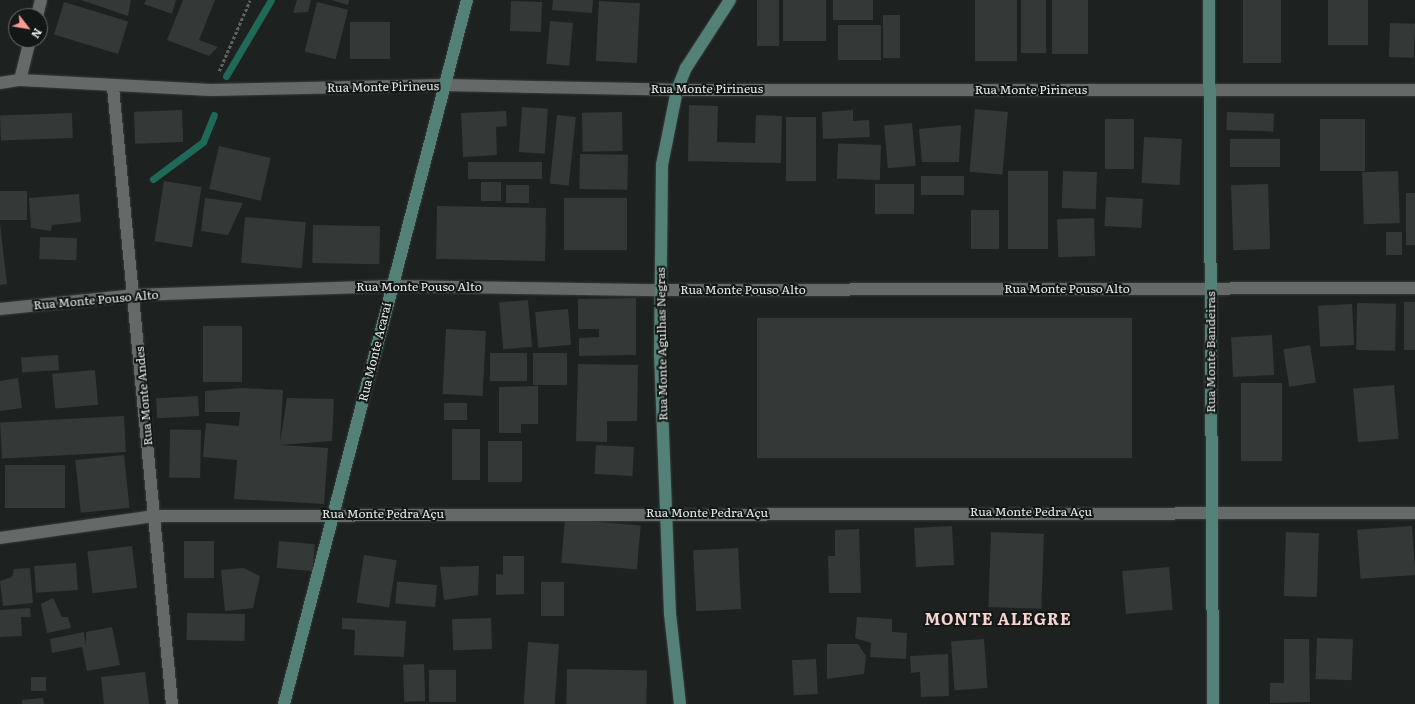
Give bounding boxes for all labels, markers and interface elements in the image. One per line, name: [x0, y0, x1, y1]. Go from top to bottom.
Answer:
north arrow: [8, 8, 48, 48]
text: N: [28, 26, 47, 42]
street label: Rua Monte Pirineus: [327, 79, 439, 95]
street label: Rua Monte Pirineus: [651, 82, 763, 96]
street label: Rua Monte Pirineus: [975, 83, 1087, 97]
street label: Rua Monte Agulhas Negras: [653, 267, 671, 421]
street label: Rua Monte Pouso Alto: [356, 280, 482, 294]
street label: Rua Monte Pouso Alto: [1004, 282, 1130, 296]
street label: Rua Monte Pouso Alto: [680, 283, 806, 297]
street label: Rua Monte Pouso Alto: [33, 287, 159, 313]
street label: Rua Monte Bandeiras: [1204, 291, 1218, 413]
street label: Rua Monte Acaraí: [356, 301, 394, 403]
street label: Rua Monte Andes: [132, 346, 156, 446]
street label: Rua Monte Pedra Açu: [970, 505, 1092, 519]
street label: Rua Monte Pedra Açu: [646, 506, 768, 520]
street label: Rua Monte Pedra Açu: [322, 507, 444, 521]
district label: MONTE ALEGRE: [924, 608, 1072, 628]

